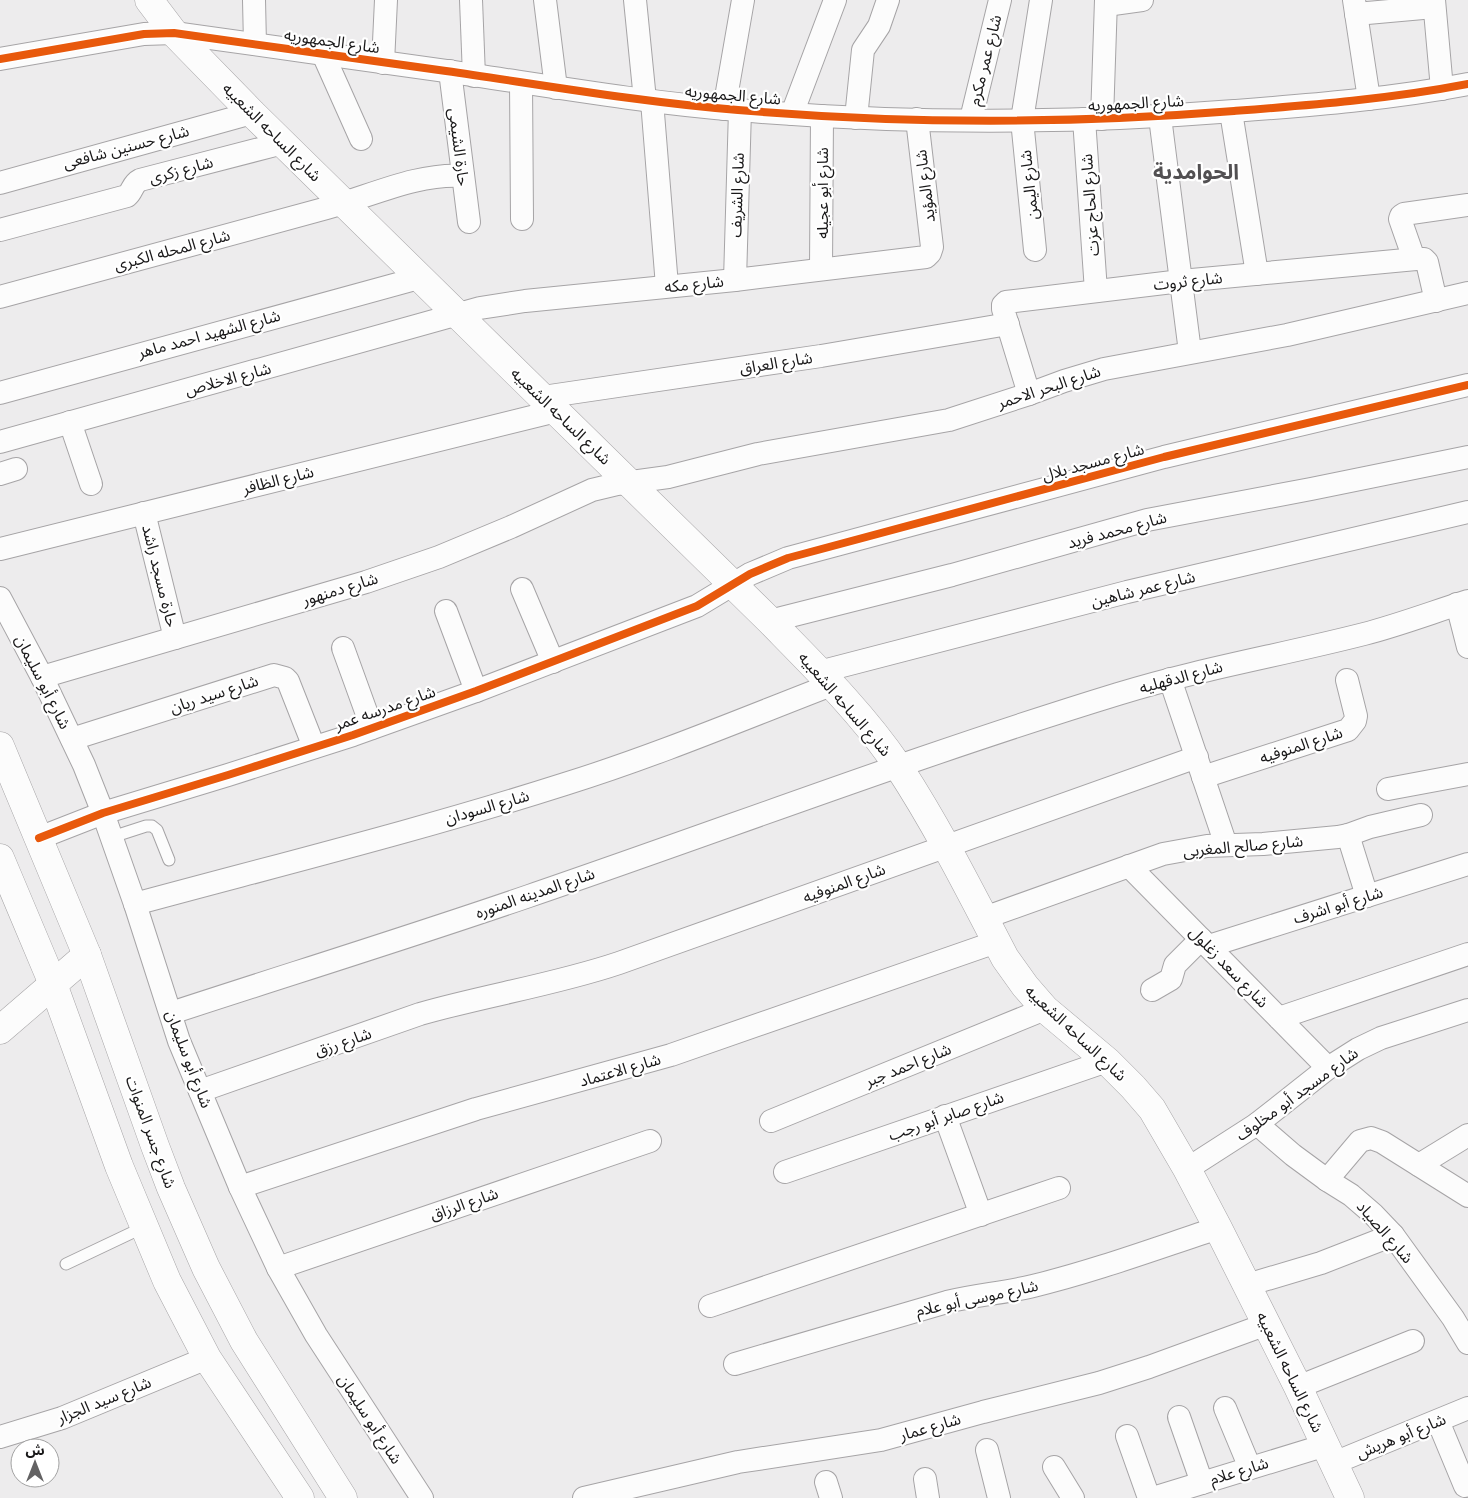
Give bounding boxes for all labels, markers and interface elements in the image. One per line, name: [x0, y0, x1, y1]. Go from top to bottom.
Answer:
street label: شارع عمر مكرم: [965, 13, 1008, 108]
street label: شارع الجمهوريه: [283, 25, 381, 60]
street label: شارع الساحه الشعبيه: [217, 79, 325, 187]
street label: شارع الجمهوريه: [684, 81, 782, 112]
street label: شارع الجمهوريه: [1087, 91, 1185, 118]
street label: حارة الشيمى: [445, 107, 473, 187]
street label: شارع حسنين شافعى: [61, 121, 192, 176]
street label: شارع أبو عجيله: [812, 147, 835, 239]
street label: شارع المؤيد: [911, 148, 942, 224]
street label: شارع اليمن: [1016, 149, 1045, 221]
street label: شارع زكرى: [147, 152, 216, 191]
street label: شارع الشريف: [726, 152, 751, 238]
street label: شارع الحاج عزت: [1077, 153, 1106, 257]
district label: الحوامدية: [1153, 160, 1239, 184]
street label: شارع المحله الكبرى: [112, 225, 233, 278]
street label: شارع ثروت: [1152, 268, 1224, 297]
street label: شارع مكه: [663, 271, 725, 300]
street label: شارع الشهيد احمد ماهر: [135, 306, 283, 365]
street label: شارع العراق: [738, 348, 814, 381]
street label: شارع الاخلاص: [183, 358, 274, 402]
street label: شارع البحر الاحمر: [994, 361, 1104, 416]
street label: شارع الساحه الشعبيه: [505, 363, 615, 471]
street label: شارع مسجد بلال: [1040, 439, 1147, 488]
street label: شارع الظافر: [239, 462, 316, 501]
street label: شارع محمد فريد: [1065, 508, 1169, 555]
street label: حارة مسجد راشد: [138, 523, 182, 629]
street label: شارع عمر شاهين: [1089, 567, 1198, 614]
street label: شارع دمنهور: [299, 568, 381, 613]
street label: شارع أبو سليمان: [8, 632, 75, 734]
street label: شارع الساحه الشعبيه: [792, 648, 895, 762]
street label: شارع الدقهليه: [1137, 657, 1226, 700]
street label: شارع سيد ريان: [167, 671, 262, 720]
street label: شارع مدرسه عمر: [331, 682, 439, 737]
street label: شارع المنوفيه: [1257, 723, 1346, 770]
street label: شارع السودان: [443, 786, 532, 831]
street label: شارع صالح المغربى: [1182, 831, 1304, 864]
street label: شارع المنوفيه: [800, 859, 889, 910]
street label: شارع المدينه المنوره: [473, 864, 598, 925]
street label: شارع أبو اشرف: [1291, 882, 1386, 931]
street label: شارع سعد زغلول: [1183, 922, 1273, 1014]
street label: شارع الساحه الشعبيه: [1019, 981, 1131, 1087]
street label: شارع أبو سليمان: [159, 1007, 216, 1112]
street label: شارع رزق: [312, 1023, 375, 1063]
street label: شارع احمد جبر: [861, 1039, 955, 1094]
street label: شارع مسجد أبو مخلوف: [1232, 1043, 1364, 1147]
street label: شارع الاعتماد: [577, 1049, 664, 1094]
street label: شارع جسر المنوات: [119, 1073, 180, 1192]
street label: شارع صابر أبو رجب: [886, 1087, 1007, 1147]
street label: شارع الرزاق: [427, 1183, 502, 1227]
street label: شارع الصياد: [1350, 1197, 1417, 1269]
street label: شارع موسى أبو علام: [914, 1276, 1041, 1323]
street label: شارع الساحه الشعبيه: [1250, 1309, 1327, 1437]
street label: شارع أبو سليمان: [331, 1371, 406, 1469]
street label: شارع سيد الجزار: [53, 1372, 155, 1431]
street label: شارع عمار: [896, 1409, 964, 1448]
street label: شارع أبو هريش: [1353, 1409, 1450, 1465]
north arrow: [10, 1438, 60, 1488]
text: ش: [25, 1442, 45, 1458]
street label: شارع علام: [1207, 1453, 1272, 1492]

